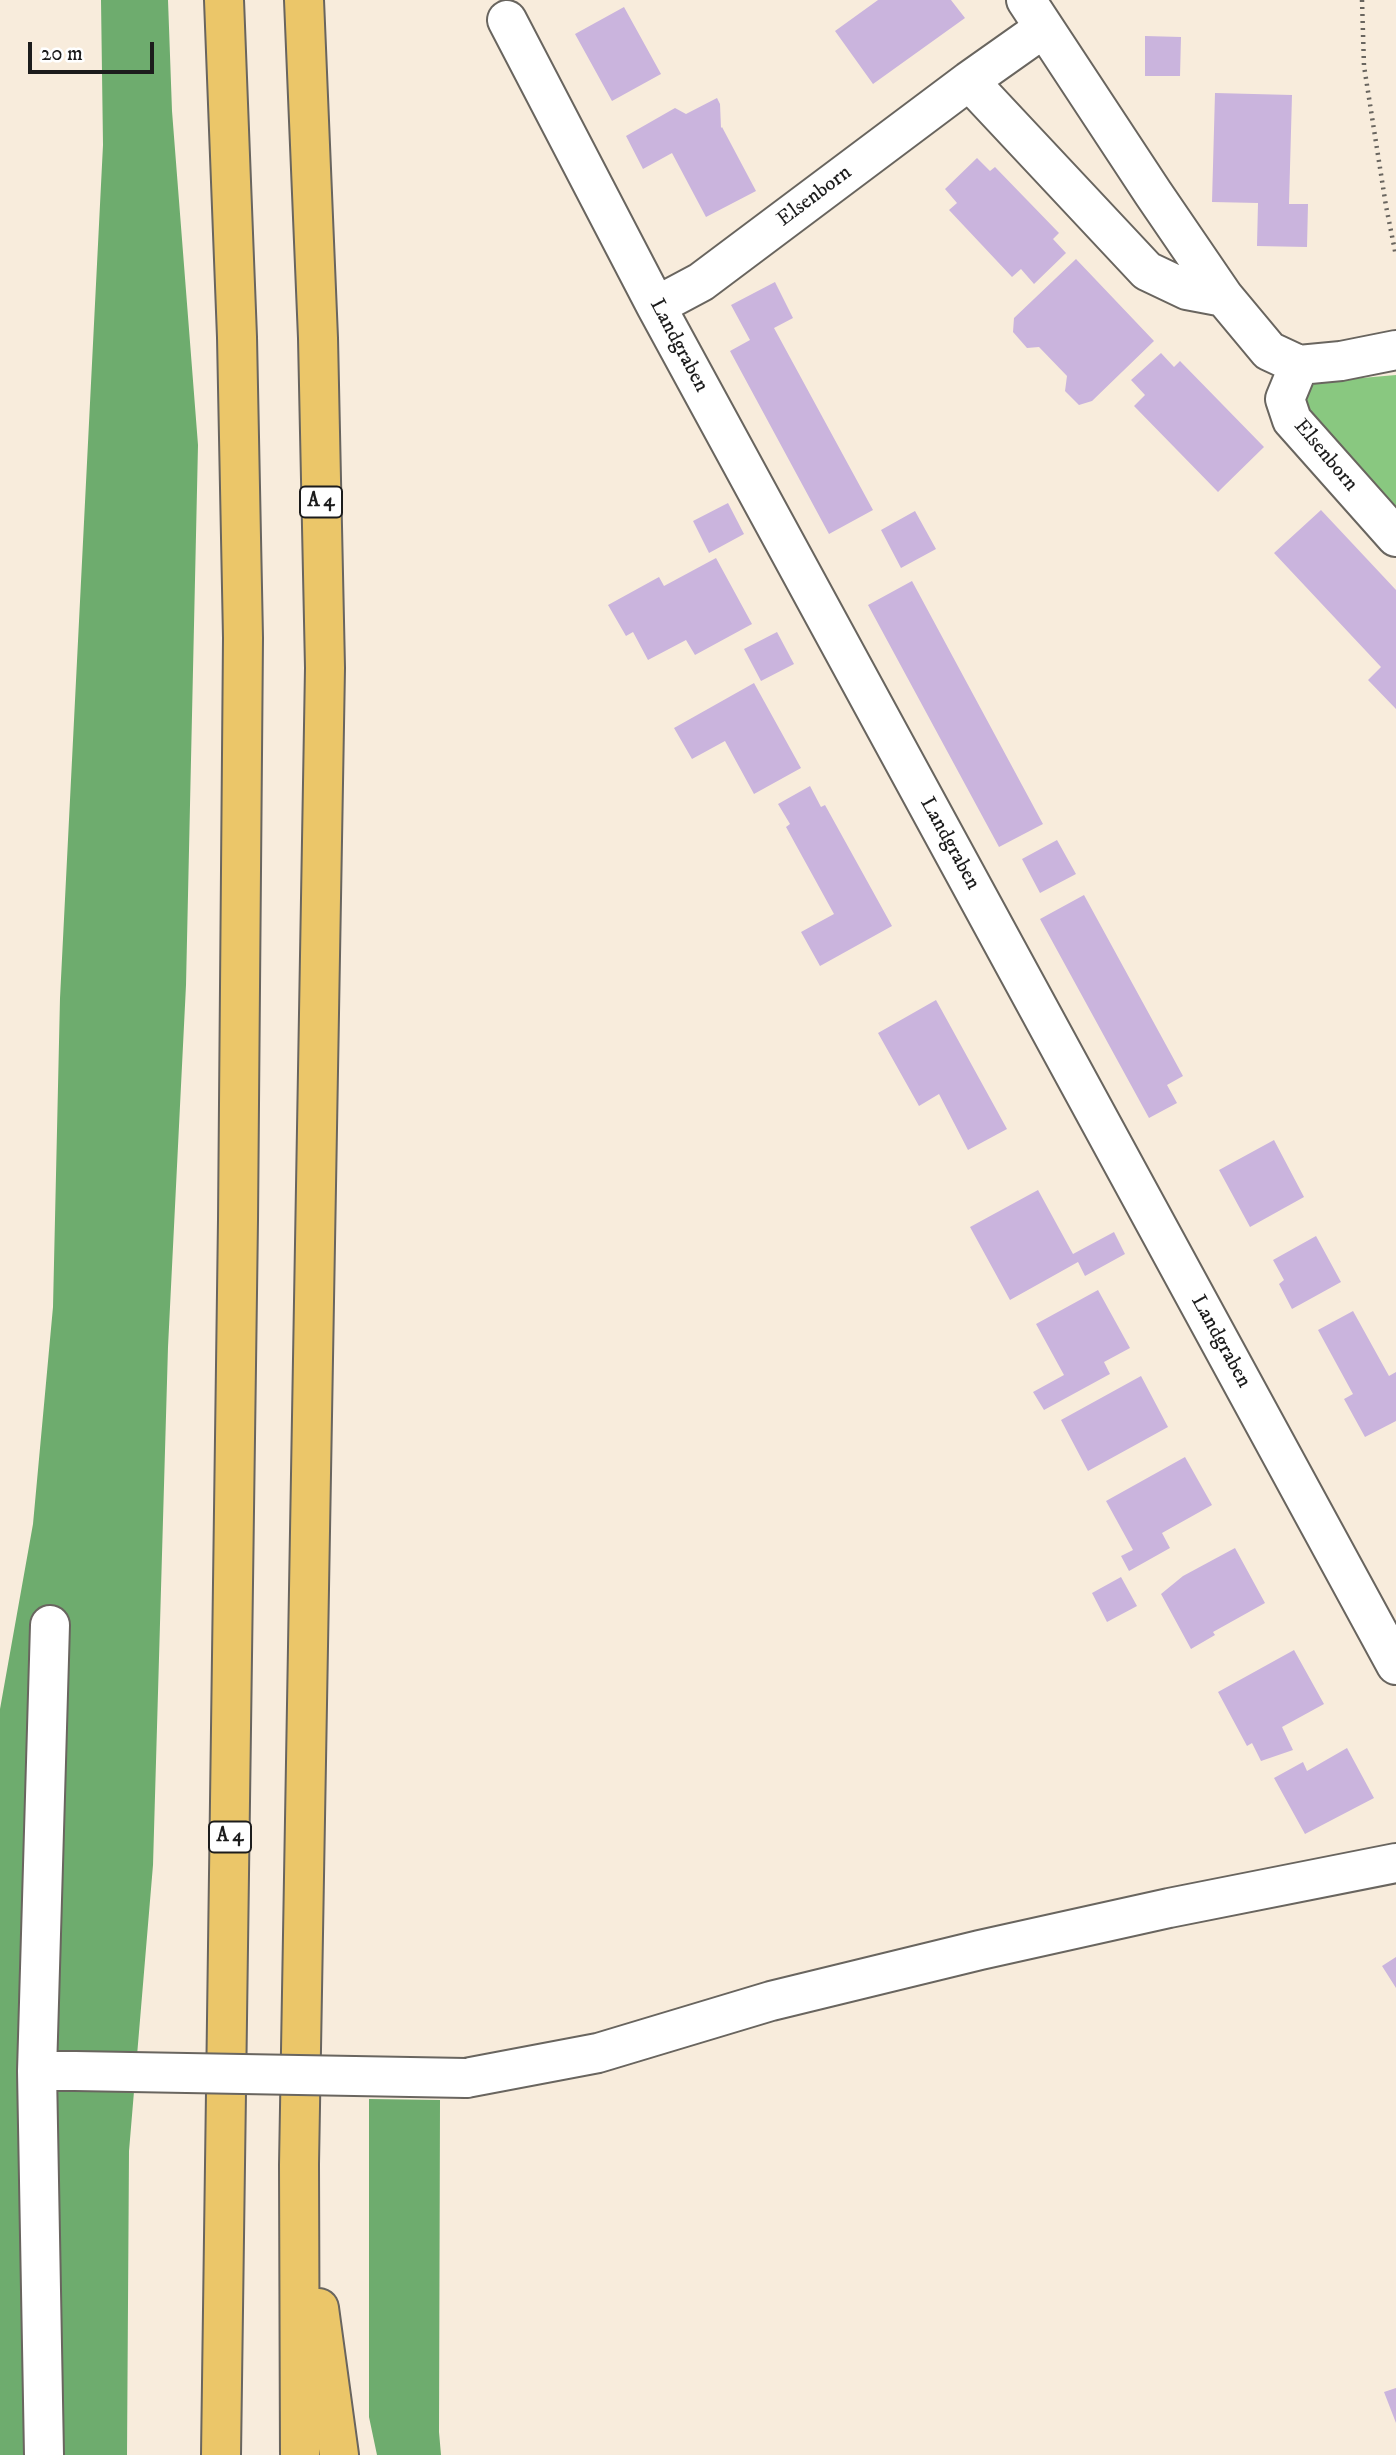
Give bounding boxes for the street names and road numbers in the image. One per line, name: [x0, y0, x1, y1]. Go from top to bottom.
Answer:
street label: Elsenborn: [773, 161, 857, 233]
street label: Landgraben: [643, 295, 713, 397]
street label: Elsenborn: [1288, 415, 1362, 497]
road number: A 4: [300, 486, 342, 517]
street label: Landgraben: [913, 793, 985, 895]
street label: Landgraben: [1184, 1291, 1256, 1393]
road number: A 4: [209, 1822, 251, 1853]

